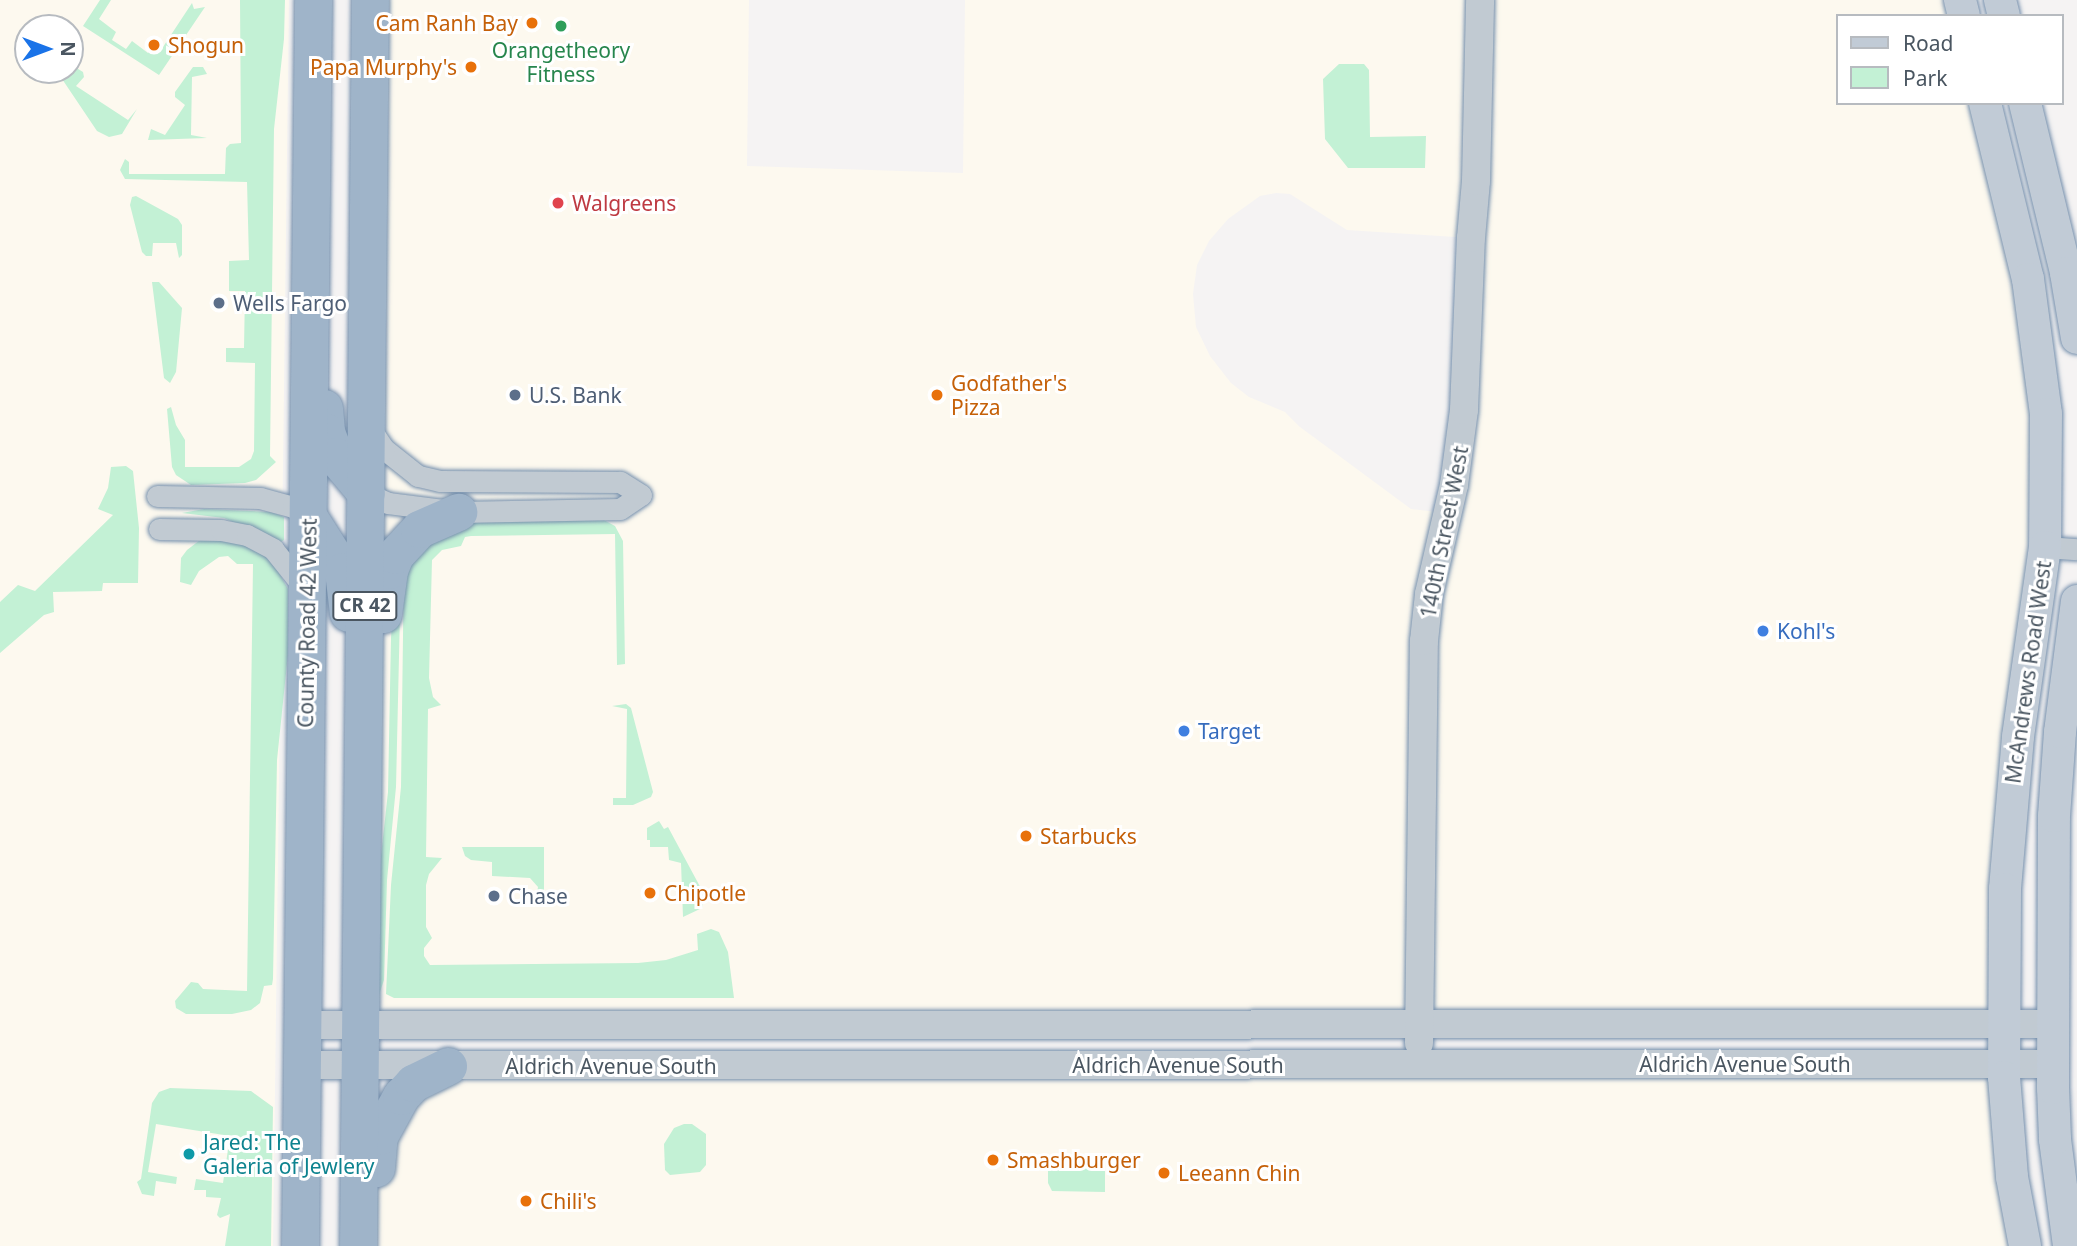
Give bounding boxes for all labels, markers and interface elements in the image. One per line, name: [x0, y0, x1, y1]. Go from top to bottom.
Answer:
place label: Cam Ranh Bay: [375, 10, 518, 36]
north arrow: [14, 14, 84, 84]
legend: [1836, 14, 2063, 105]
marker: Cam Ranh Bay: [524, 15, 540, 31]
marker: Orangetheory Fitness: [553, 18, 569, 34]
text: Road: [1903, 29, 1953, 57]
place label: Shogun: [168, 32, 244, 58]
marker: Shogun: [146, 37, 162, 53]
place label: Orangetheory Fitness: [492, 37, 630, 87]
text: N: [55, 41, 81, 57]
place label: Papa Murphy's: [310, 54, 457, 80]
marker: Papa Murphy's: [463, 59, 479, 75]
text: Park: [1903, 64, 1947, 92]
place label: Walgreens: [572, 190, 676, 216]
marker: Walgreens: [550, 195, 566, 211]
place label: Wells Fargo: [233, 290, 347, 316]
marker: Wells Fargo: [211, 295, 227, 311]
place label: Godfather's Pizza: [951, 370, 1067, 420]
place label: U.S. Bank: [529, 382, 622, 408]
marker: U.S. Bank: [507, 387, 523, 403]
marker: Godfather's Pizza: [929, 387, 945, 403]
street label: 140th Street West: [1415, 444, 1473, 620]
street label: County Road 42 West: [293, 518, 321, 728]
street label: McAndrews Road West: [2000, 559, 2056, 785]
road number: CR 42: [332, 590, 398, 622]
place label: Kohl's: [1777, 618, 1835, 644]
marker: Kohl's: [1755, 623, 1771, 639]
place label: Target: [1198, 718, 1261, 744]
marker: Target: [1176, 723, 1192, 739]
place label: Starbucks: [1040, 823, 1137, 849]
marker: Starbucks: [1018, 828, 1034, 844]
place label: Chipotle: [664, 880, 746, 906]
place label: Chase: [508, 883, 568, 909]
marker: Chipotle: [642, 885, 658, 901]
marker: Chase: [486, 888, 502, 904]
street label: Aldrich Avenue South: [1639, 1051, 1851, 1077]
street label: Aldrich Avenue South: [1072, 1052, 1284, 1078]
street label: Aldrich Avenue South: [505, 1053, 717, 1079]
place label: Jared: The Galeria of Jewlery: [203, 1129, 374, 1179]
marker: Jared: The Galeria of Jewlery: [181, 1146, 197, 1162]
place label: Smashburger: [1007, 1147, 1141, 1173]
marker: Smashburger: [985, 1152, 1001, 1168]
place label: Leeann Chin: [1178, 1160, 1301, 1186]
marker: Leeann Chin: [1156, 1165, 1172, 1181]
place label: Chili's: [540, 1188, 597, 1214]
marker: Chili's: [518, 1193, 534, 1209]

